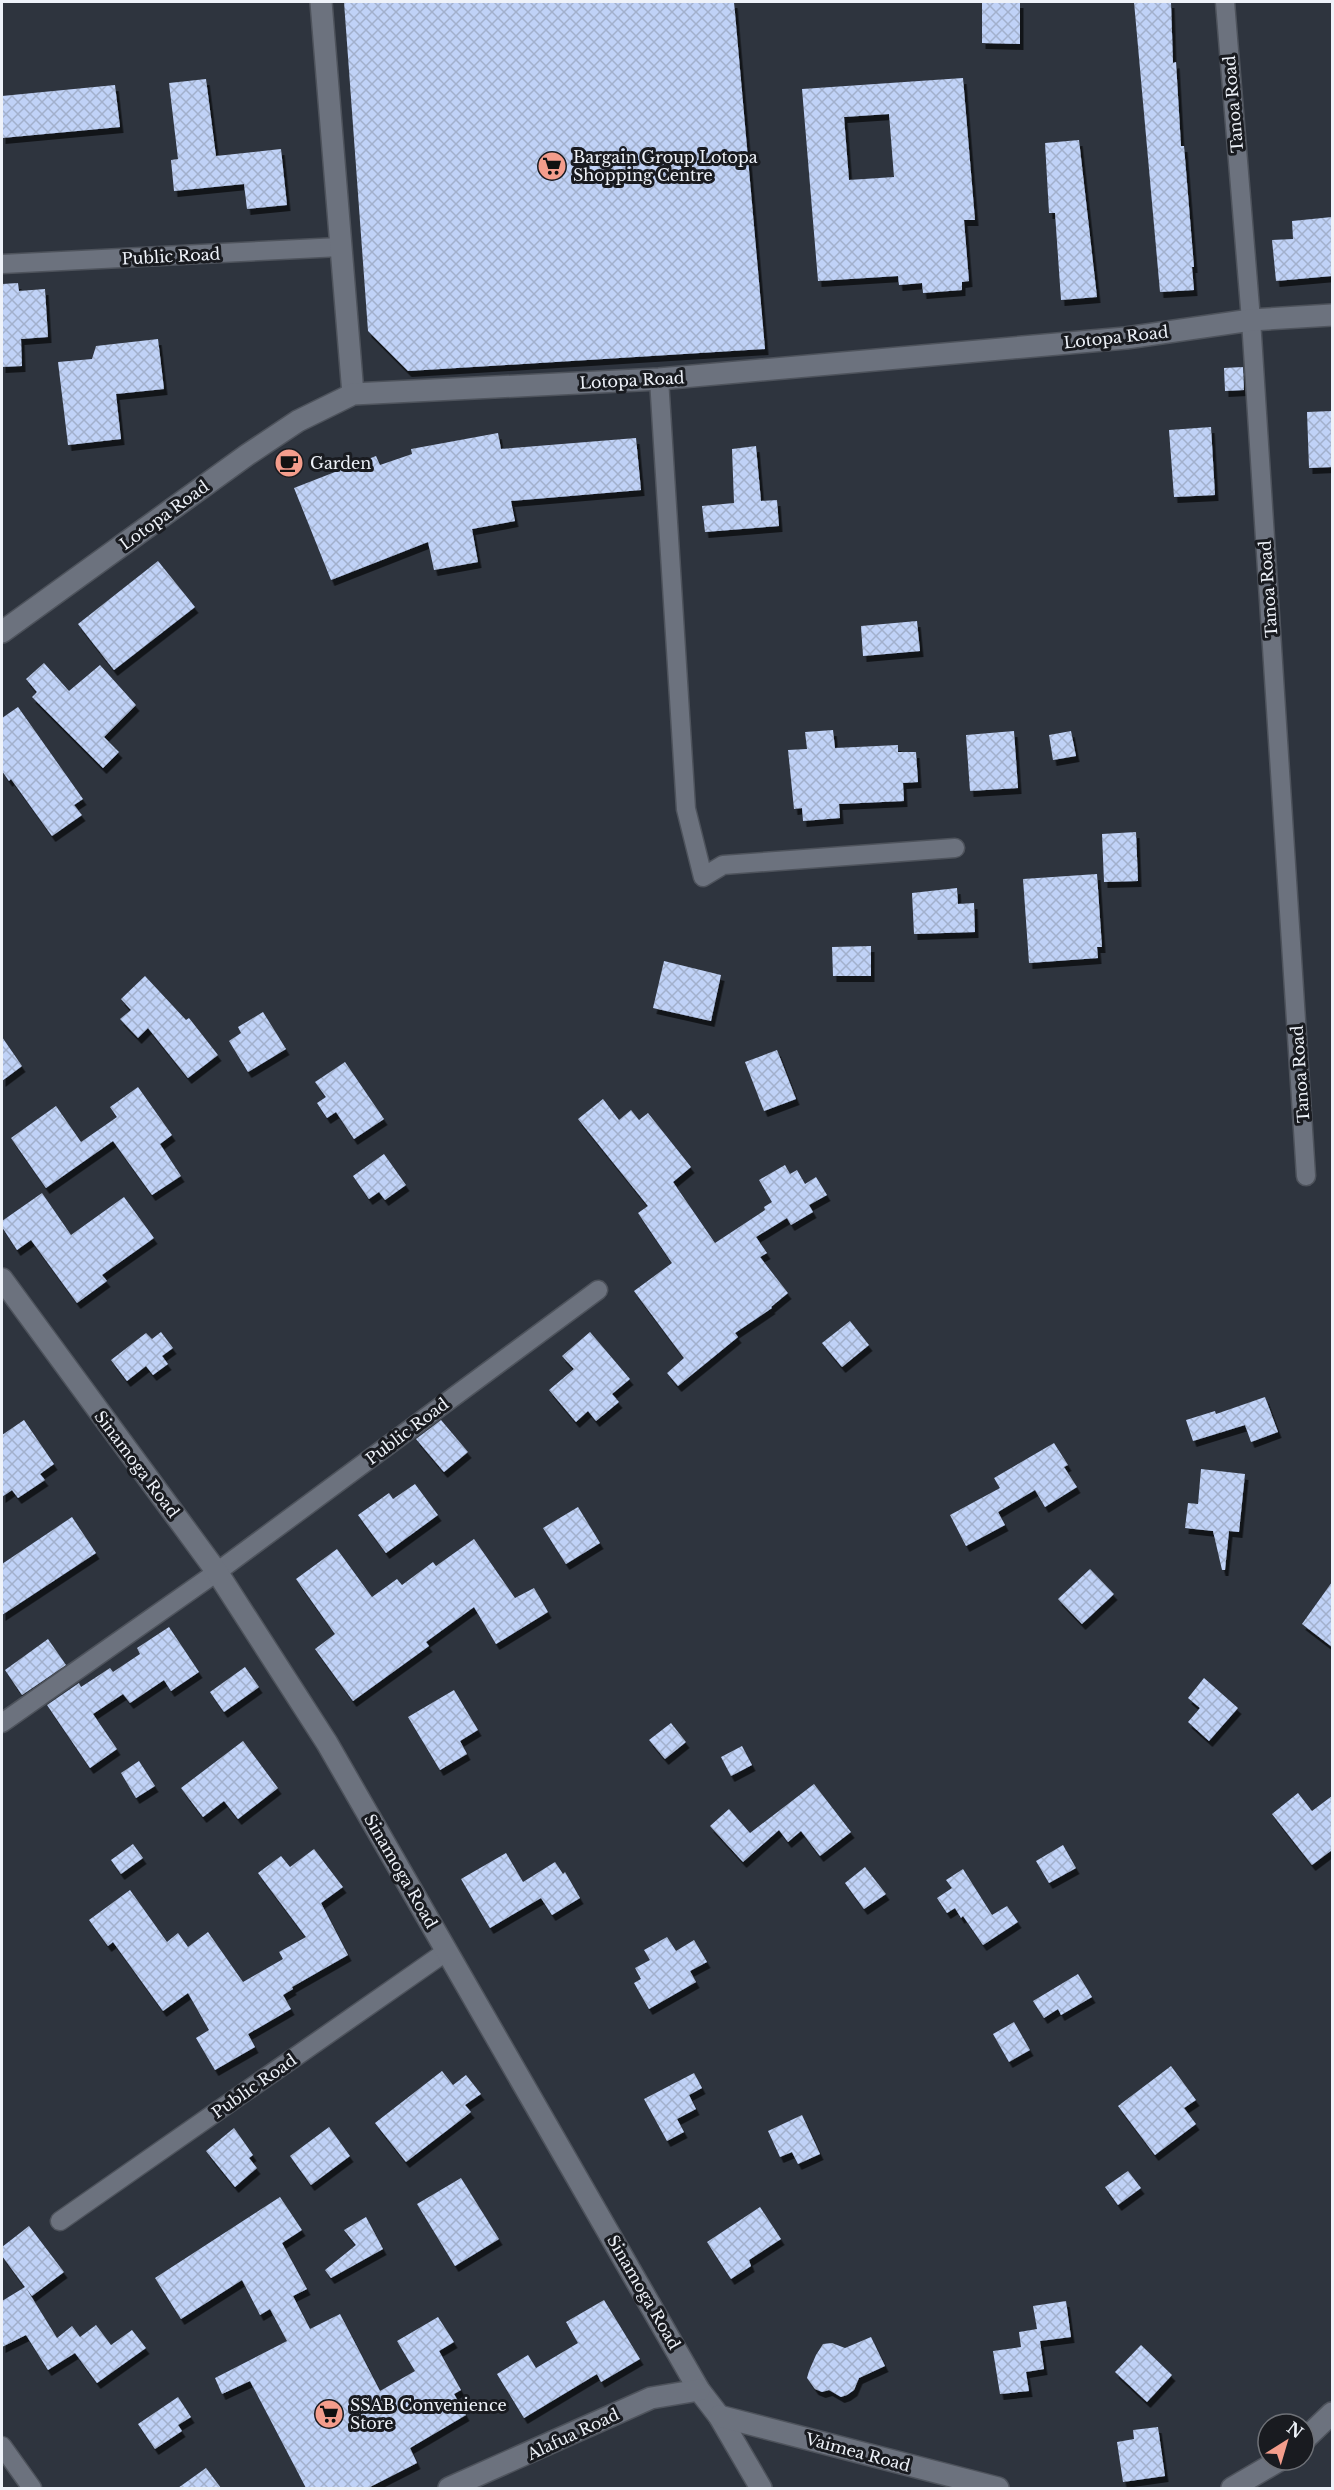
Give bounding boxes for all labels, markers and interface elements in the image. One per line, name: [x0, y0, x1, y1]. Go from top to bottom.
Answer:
street label: Tanoa Road: [1219, 54, 1247, 153]
place label: Bargain Group Lotopa Shopping Centre: [573, 147, 758, 185]
supermarket icon: Bargain Group Lotopa Shopping Centre: [536, 150, 568, 182]
street label: Public Road: [121, 243, 221, 269]
street label: Lotopa Road: [1063, 322, 1170, 352]
street label: Lotopa Road: [579, 367, 685, 393]
cafe icon: Garden: [273, 447, 305, 479]
place label: Garden: [310, 453, 371, 473]
street label: Lotopa Road: [116, 476, 213, 554]
street label: Tanoa Road: [1255, 540, 1281, 638]
street label: Tanoa Road: [1287, 1025, 1313, 1123]
street label: Public Road: [362, 1393, 453, 1469]
street label: Sinamoga Road: [90, 1407, 184, 1522]
street label: Sinamoga Road: [360, 1810, 442, 1932]
street label: Public Road: [208, 2049, 300, 2122]
street label: Sinamoga Road: [603, 2231, 685, 2353]
place label: SSAB Convenience Store: [350, 2395, 507, 2433]
supermarket icon: SSAB Convenience Store: [313, 2398, 345, 2430]
street label: Alafua Road: [523, 2404, 623, 2465]
north arrow: [1256, 2412, 1316, 2472]
text: N: [1283, 2418, 1307, 2443]
street label: Vaimea Road: [803, 2428, 913, 2476]

